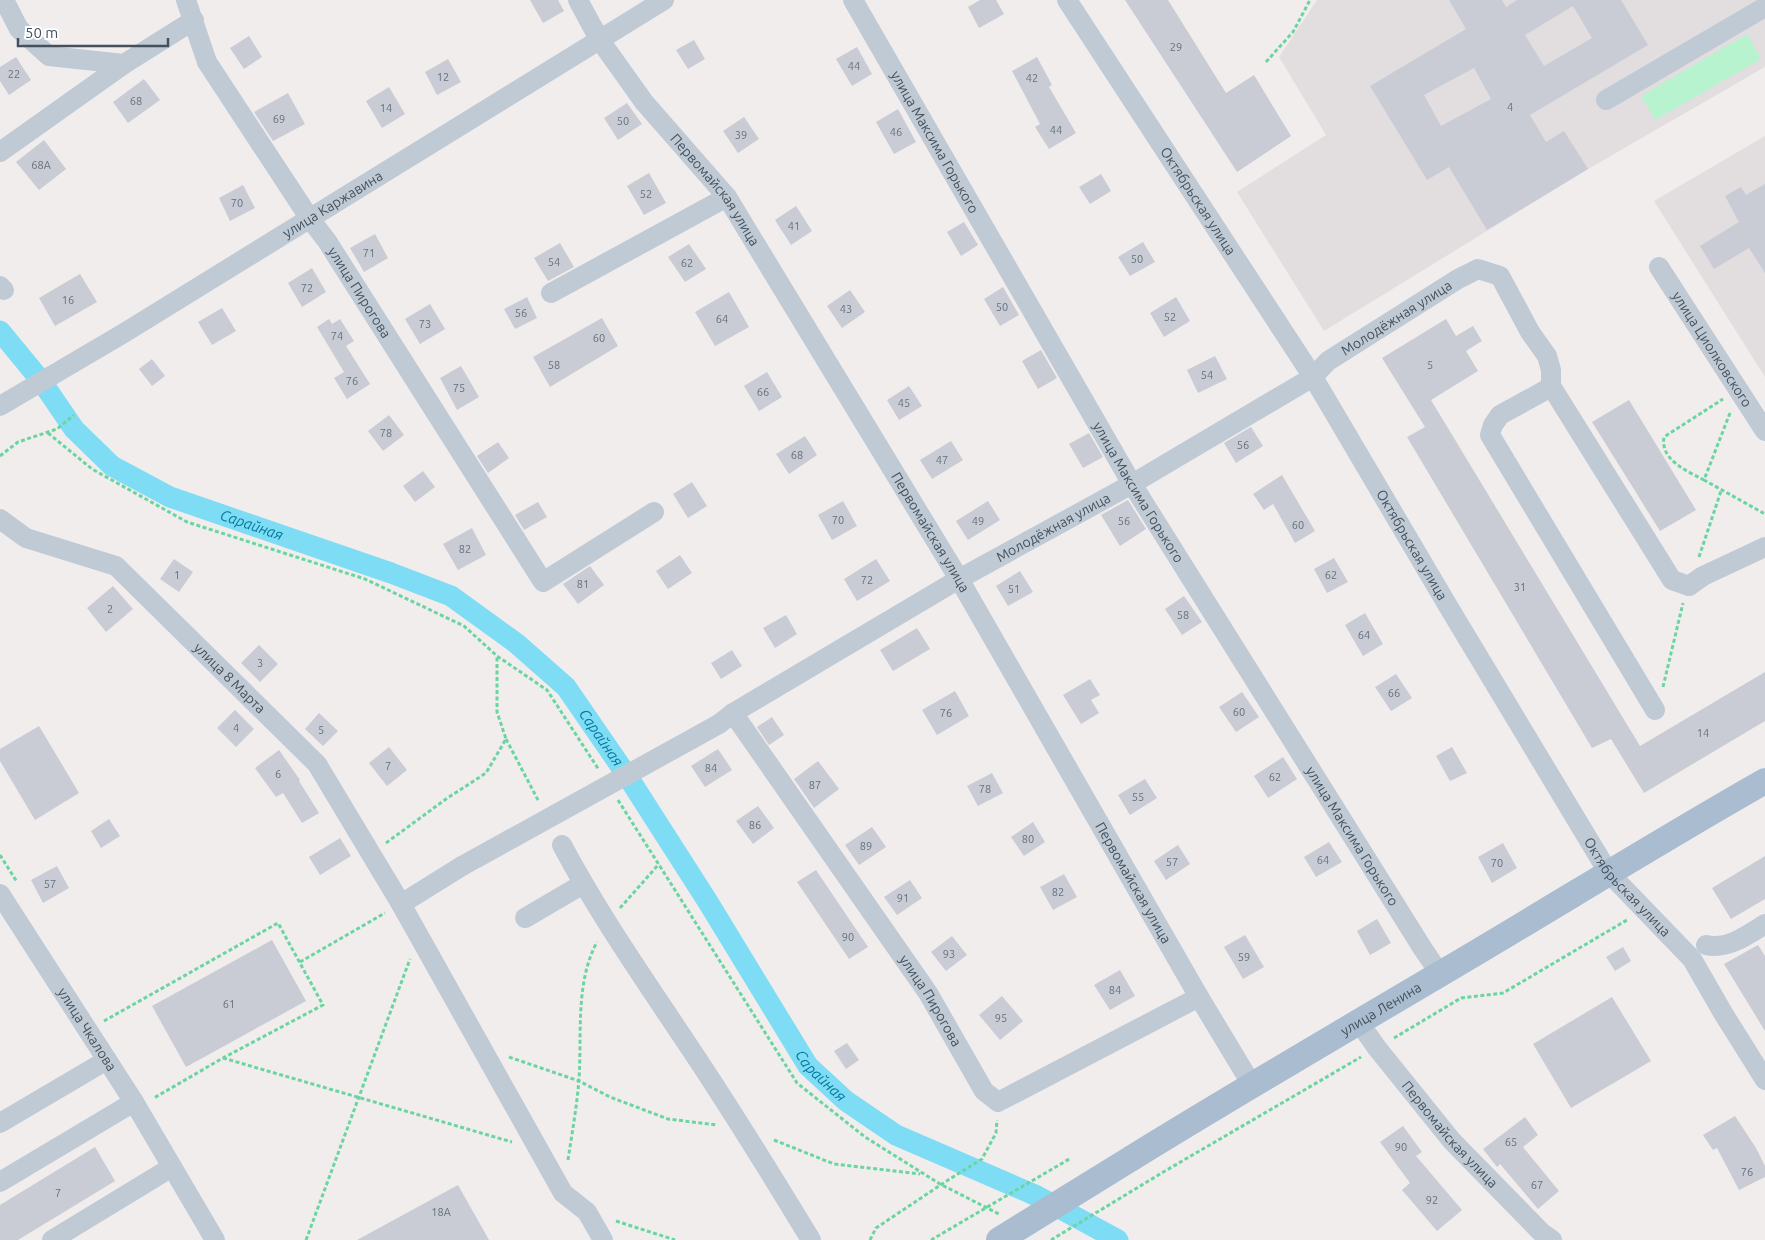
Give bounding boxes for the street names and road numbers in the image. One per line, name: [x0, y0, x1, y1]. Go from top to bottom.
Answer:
street label: улица Максима Горького: [888, 68, 982, 216]
street label: Первомайская улица: [667, 130, 763, 249]
street label: Октябрьская улица: [1157, 144, 1239, 258]
street label: улица Каржавина: [280, 168, 385, 241]
street label: улица Пирогова: [325, 244, 394, 341]
street label: Молодёжная улица: [1338, 277, 1455, 359]
street label: улица Циолковского: [1669, 288, 1755, 410]
street label: улица Максима Горького: [1090, 419, 1187, 566]
street label: Первомайская улица: [888, 469, 973, 595]
street label: Октябрьская улица: [1373, 487, 1451, 603]
street label: Молодёжная улица: [993, 490, 1113, 565]
street label: улица 8 Марта: [191, 639, 269, 717]
street label: улица Максима Горького: [1303, 763, 1402, 909]
street label: Первомайская улица: [1092, 819, 1174, 946]
street label: Октябрьская улица: [1581, 834, 1674, 940]
street label: улица Пирогова: [896, 952, 965, 1049]
street label: улица Ленина: [1338, 979, 1424, 1039]
street label: улица Чкалова: [54, 985, 120, 1074]
street label: Первомайская улица: [1399, 1077, 1501, 1191]

